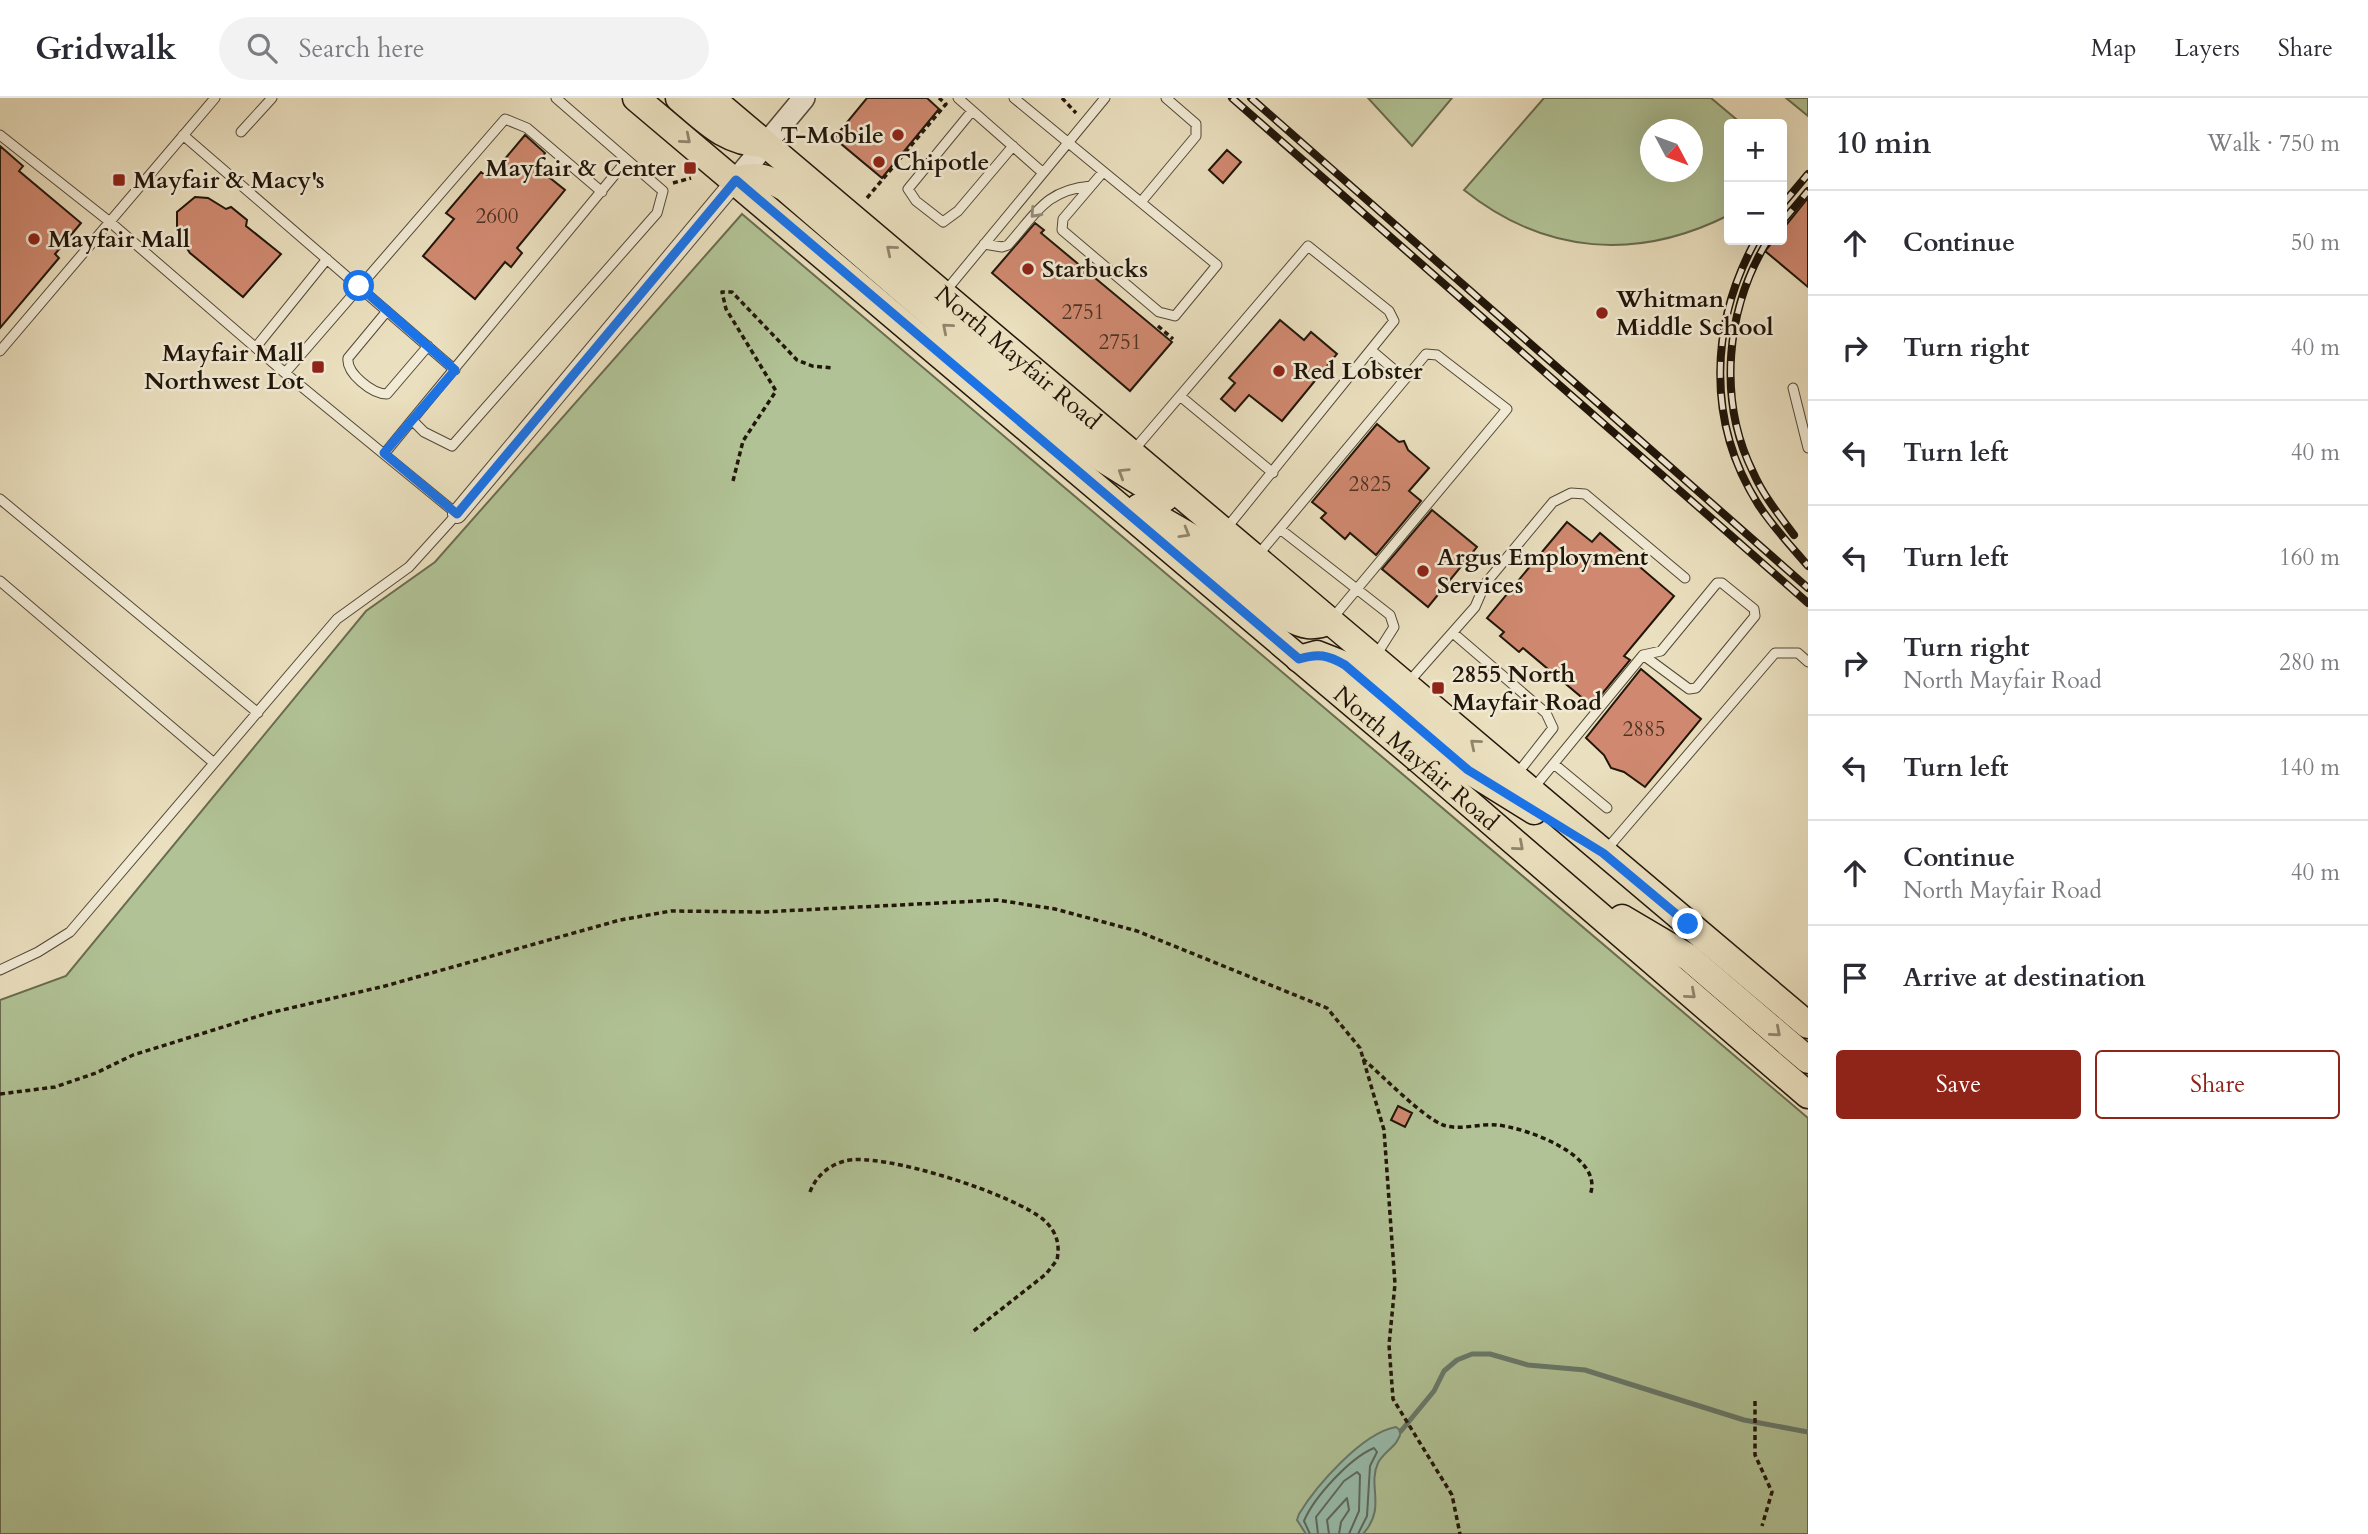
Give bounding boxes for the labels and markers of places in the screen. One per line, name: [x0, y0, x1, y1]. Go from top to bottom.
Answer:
place label: T-Mobile: [780, 119, 884, 152]
marker: T-Mobile: [890, 127, 906, 143]
place label: Chipotle: [893, 146, 989, 179]
place label: Mayfair & Center: [485, 152, 676, 185]
marker: Chipotle: [871, 154, 887, 170]
marker: Mayfair & Center: [682, 160, 698, 176]
place label: Mayfair & Macy's: [133, 164, 325, 197]
marker: Mayfair & Macy's: [111, 172, 127, 188]
place label: Mayfair Mall: [48, 223, 190, 256]
marker: Mayfair Mall: [26, 231, 42, 247]
place label: Starbucks: [1042, 253, 1148, 286]
marker: Starbucks: [1020, 261, 1036, 277]
place label: Whitman Middle School: [1615, 283, 1774, 344]
marker: Whitman Middle School: [1594, 305, 1610, 321]
place label: Mayfair Mall Northwest Lot: [144, 337, 305, 398]
place label: Red Lobster: [1293, 355, 1423, 388]
marker: Mayfair Mall Northwest Lot: [310, 359, 326, 375]
marker: Red Lobster: [1271, 363, 1287, 379]
place label: Argus Employment Services: [1437, 541, 1649, 602]
marker: Argus Employment Services: [1415, 563, 1431, 579]
place label: 2855 North Mayfair Road: [1452, 658, 1602, 719]
marker: 2855 North Mayfair Road: [1430, 680, 1446, 696]

